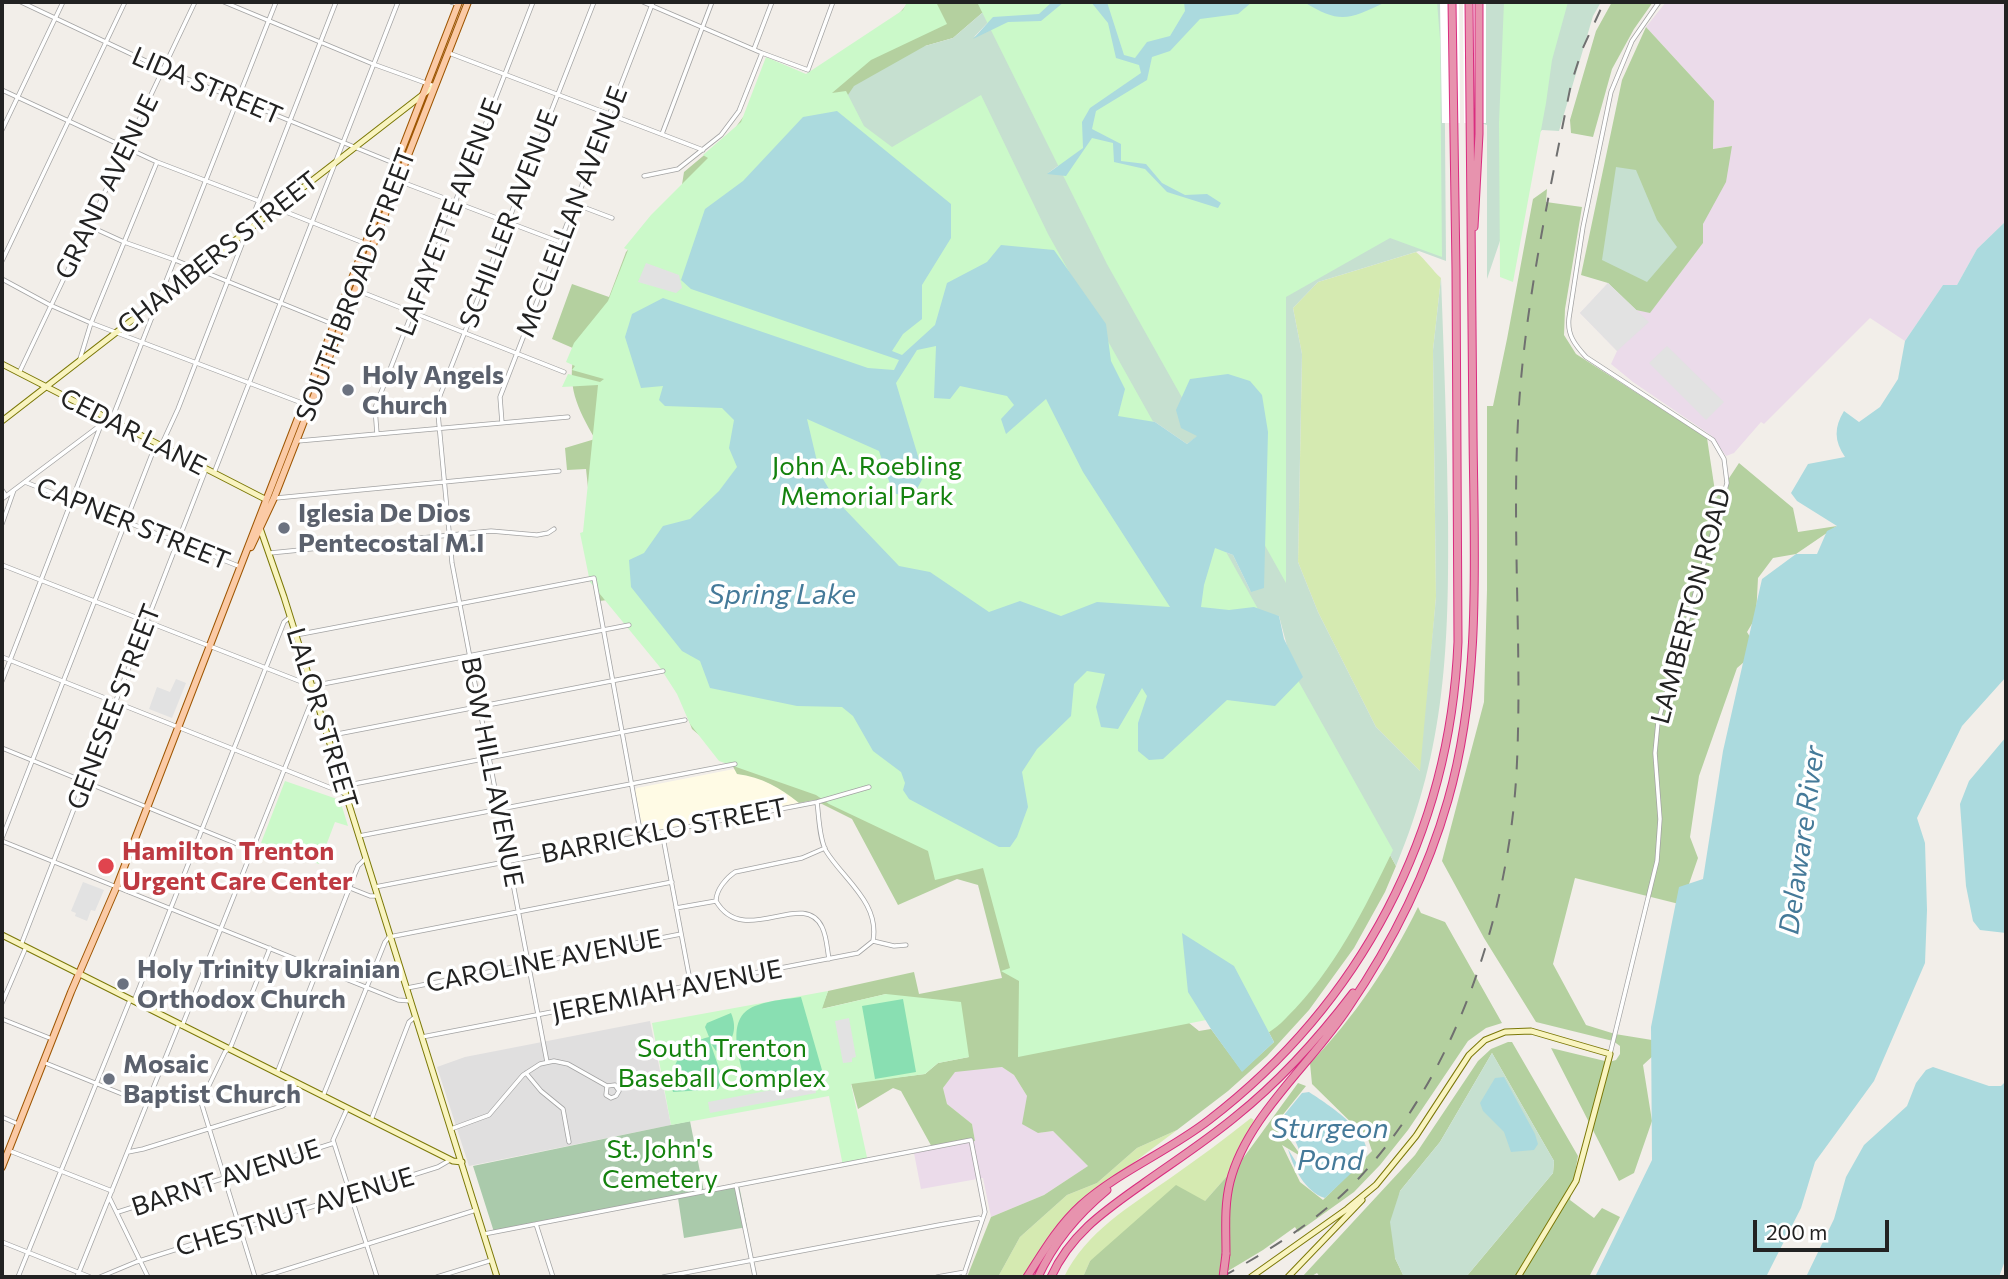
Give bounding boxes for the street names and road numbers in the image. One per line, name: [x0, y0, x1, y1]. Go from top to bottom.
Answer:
street label: LIDA STREET: [127, 40, 287, 132]
street label: MCCLELLAN AVENUE: [510, 82, 634, 342]
street label: GRAND AVENUE: [49, 90, 165, 284]
street label: LAFAYETTE AVENUE: [389, 94, 509, 340]
street label: SCHILLER AVENUE: [453, 106, 565, 332]
street label: SOUTH BROAD STREET: [290, 144, 422, 426]
street label: CHAMBERS STREET: [111, 165, 325, 341]
street label: CEDAR LANE: [55, 382, 211, 482]
street label: CAPNER STREET: [32, 471, 234, 577]
street label: LAMBERTON ROAD: [1644, 485, 1738, 727]
street label: GENESEE STREET: [61, 600, 167, 814]
street label: LALOR STREET: [280, 624, 364, 812]
street label: BOW HILL AVENUE: [454, 654, 530, 890]
street label: BARRICKLO STREET: [539, 792, 789, 870]
street label: CAROLINE AVENUE: [423, 923, 665, 999]
street label: JEREMIAH AVENUE: [549, 953, 785, 1029]
street label: BARNT AVENUE: [128, 1133, 324, 1223]
street label: CHESTNUT AVENUE: [172, 1161, 418, 1263]

